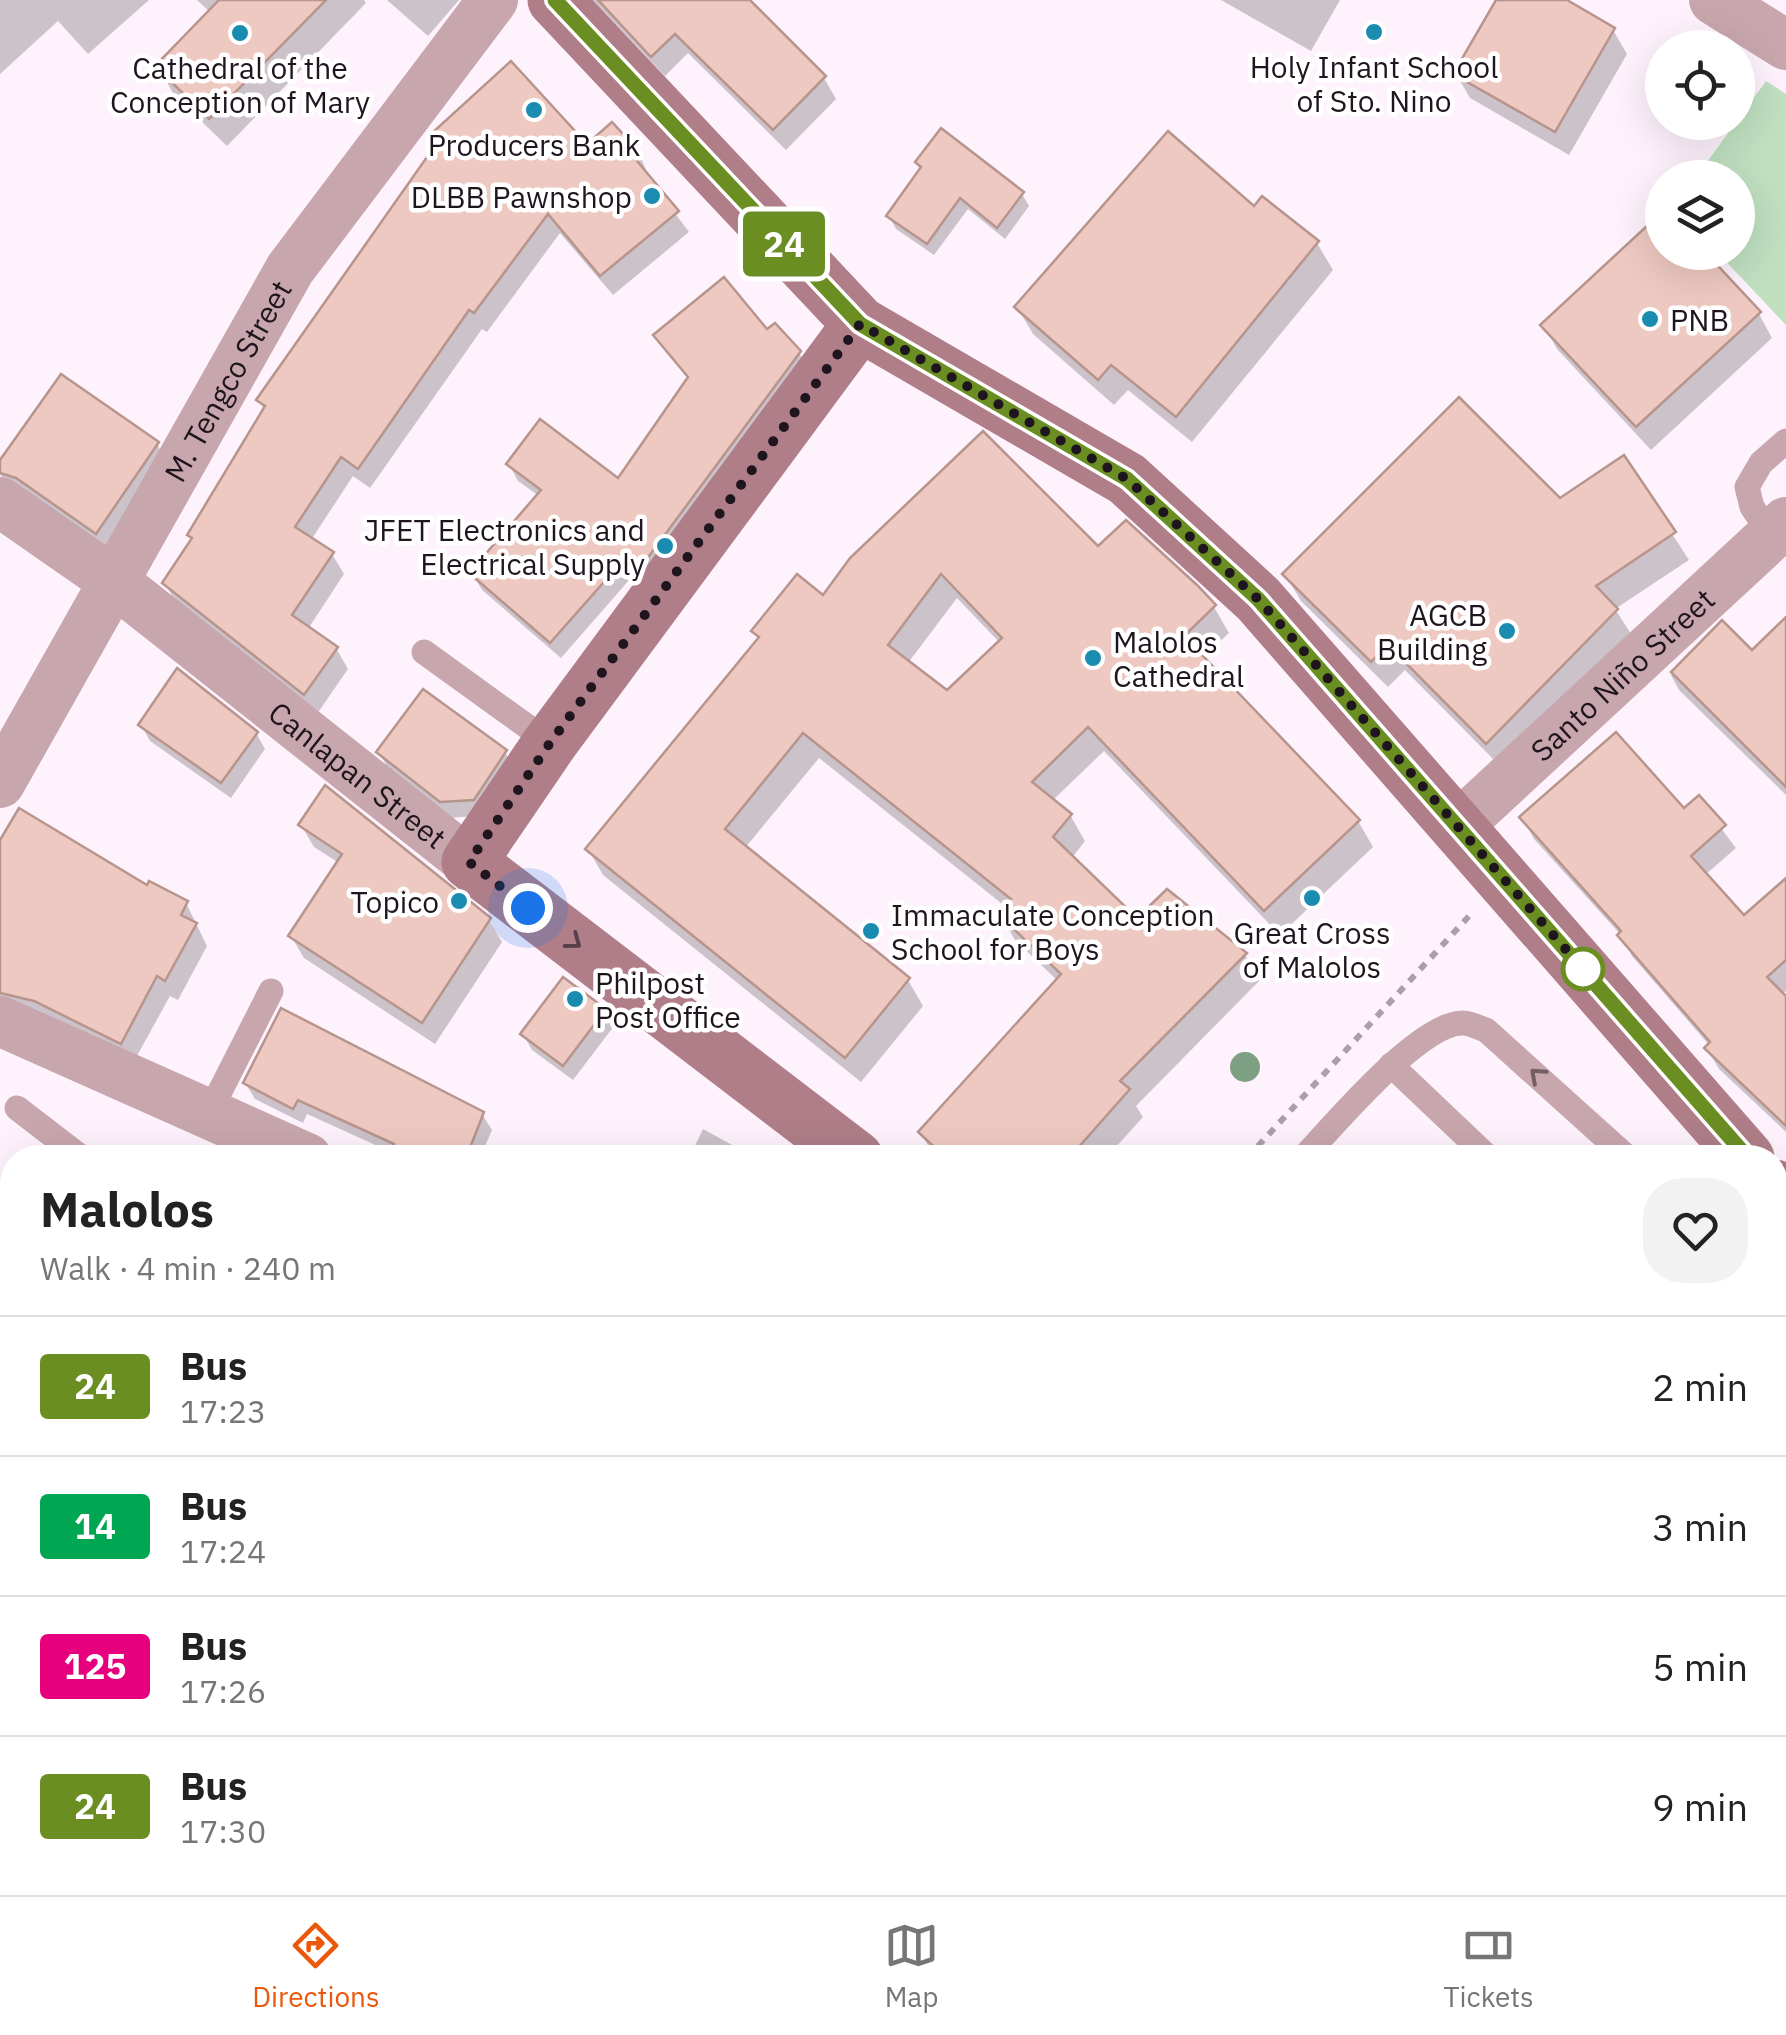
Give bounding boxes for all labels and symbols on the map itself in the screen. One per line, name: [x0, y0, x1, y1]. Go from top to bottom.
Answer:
marker: Holy Infant School of Sto. Nino: [1363, 21, 1385, 43]
marker: Cathedral of the Conception of Mary: [229, 22, 251, 44]
place label: Holy Infant School of Sto. Nino: [1250, 47, 1498, 120]
place label: Cathedral of the Conception of Mary: [110, 48, 370, 121]
marker: Producers Bank: [523, 99, 545, 121]
place label: Producers Bank: [428, 125, 640, 164]
place label: DLBB Pawnshop: [411, 177, 632, 216]
marker: DLBB Pawnshop: [641, 185, 663, 207]
line badge: 24: [739, 212, 829, 276]
street label: M. Tengco Street: [155, 273, 299, 488]
place label: PNB: [1670, 300, 1729, 339]
marker: PNB: [1639, 308, 1661, 330]
place label: JFET Electronics and Electrical Supply: [364, 510, 645, 583]
marker: JFET Electronics and Electrical Supply: [654, 535, 676, 557]
street label: Santo Niño Street: [1522, 579, 1722, 769]
place label: AGCB Building: [1377, 595, 1487, 668]
marker: AGCB Building: [1496, 620, 1518, 642]
place label: Malolos Cathedral: [1113, 622, 1244, 695]
marker: Malolos Cathedral: [1082, 647, 1104, 669]
street label: Canlapan Street: [261, 692, 455, 857]
place label: Topico: [350, 882, 439, 921]
your location: [503, 883, 553, 933]
marker: Great Cross of Malolos: [1301, 887, 1323, 909]
marker: Topico: [448, 890, 470, 912]
place label: Immaculate Conception School for Boys: [891, 895, 1215, 968]
place label: Great Cross of Malolos: [1233, 913, 1391, 986]
marker: Immaculate Conception School for Boys: [860, 920, 882, 942]
one-way arrow: [563, 931, 581, 948]
unlabelled marker: [1562, 948, 1604, 990]
place label: Philpost Post Office: [595, 963, 741, 1036]
marker: Philpost Post Office: [564, 988, 586, 1010]
one-way arrow: [1530, 1069, 1549, 1087]

